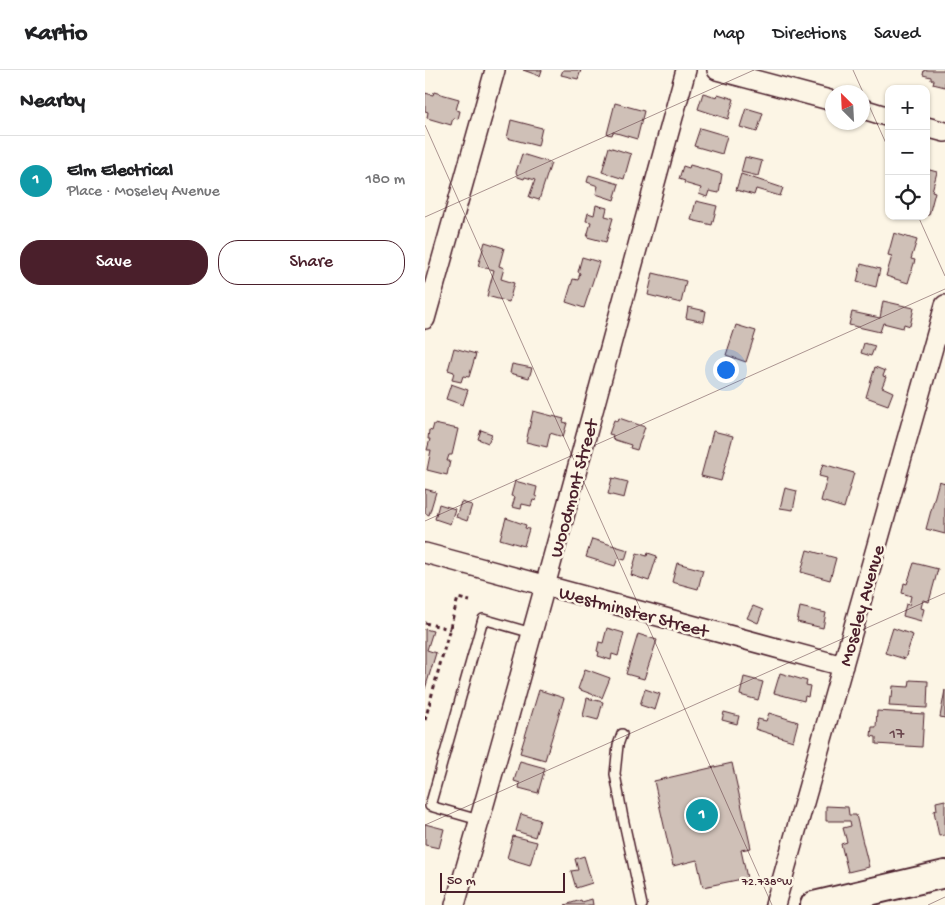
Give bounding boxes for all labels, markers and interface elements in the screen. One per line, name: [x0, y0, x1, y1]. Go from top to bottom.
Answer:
text: Kartio: [25, 20, 88, 49]
text: Map: [713, 24, 745, 45]
text: Directions: [773, 24, 846, 45]
text: Saved: [874, 24, 920, 45]
north arrow: [825, 85, 870, 130]
map controls: [885, 85, 930, 220]
button: +: [885, 85, 930, 130]
text: Nearby: [20, 90, 85, 115]
button: −: [885, 130, 930, 175]
text: Elm Electrical: [67, 160, 173, 183]
text: 1: [33, 171, 39, 190]
text: 180 m: [366, 171, 405, 190]
button: locate: [885, 175, 930, 220]
text: Place · Moseley Avenue: [67, 183, 220, 202]
button: Save: [20, 240, 208, 285]
button: Share: [218, 240, 405, 285]
your location: [713, 357, 739, 383]
street label: Woodmont Street: [546, 415, 605, 561]
street label: Moseley Avenue: [835, 543, 892, 669]
street label: Westminster Street: [556, 582, 713, 645]
house number: 17: [889, 726, 905, 745]
pin: 1: [686, 796, 718, 834]
scale bar: [440, 870, 565, 893]
text: 50 m: [447, 873, 476, 890]
text: 72.738°W: [741, 876, 792, 890]

